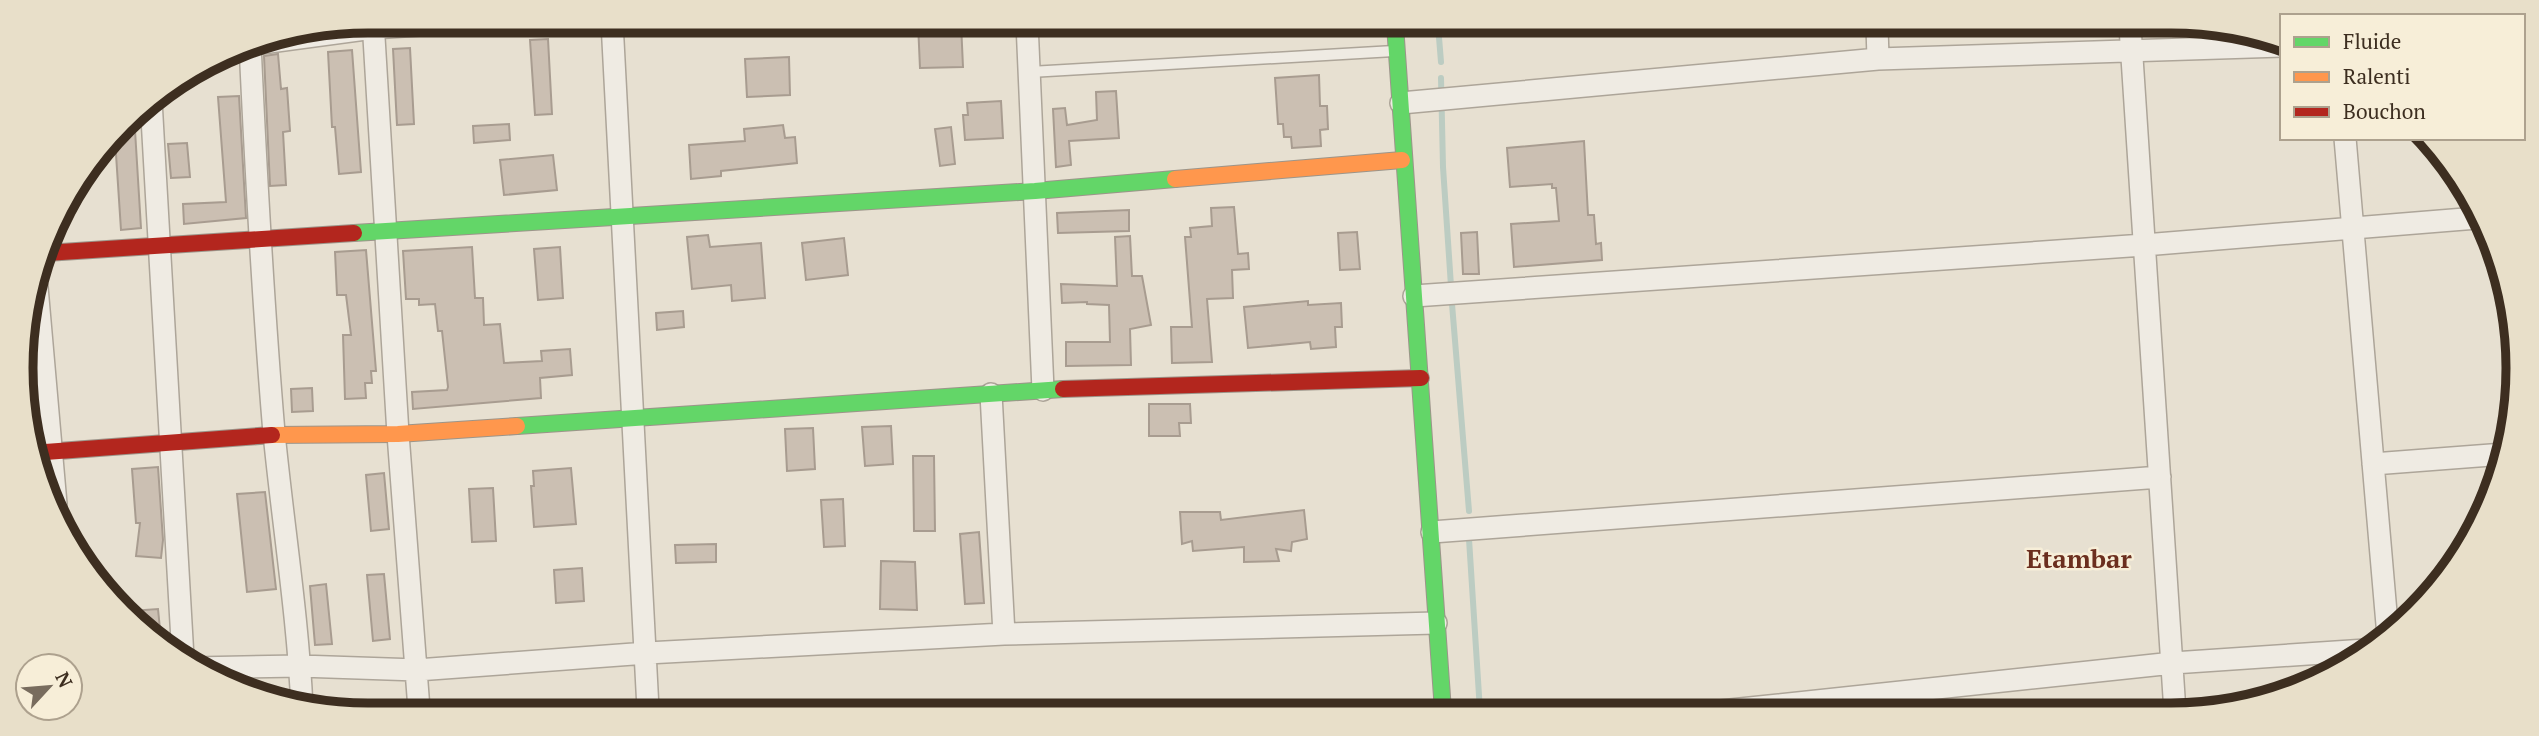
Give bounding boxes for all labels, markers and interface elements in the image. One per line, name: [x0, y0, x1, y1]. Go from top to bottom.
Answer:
legend: [2280, 14, 2525, 140]
text: Fluide: [2343, 27, 2401, 55]
text: Ralenti: [2343, 62, 2410, 90]
text: Bouchon: [2343, 97, 2426, 125]
district label: Etambar: [2026, 541, 2133, 575]
north arrow: [14, 652, 84, 722]
text: N: [50, 667, 79, 692]

